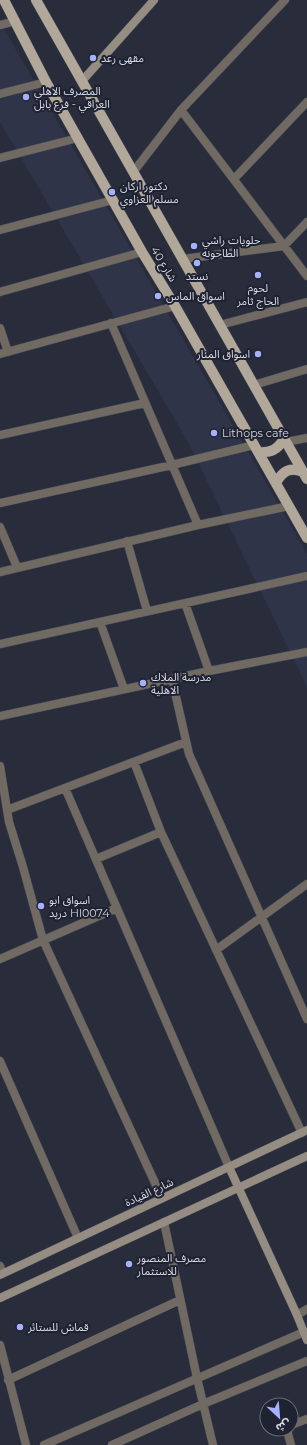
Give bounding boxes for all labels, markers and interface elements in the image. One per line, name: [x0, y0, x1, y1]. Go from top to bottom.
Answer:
place label: مقهى رعد: [101, 51, 144, 65]
marker: مقهى رعد: [88, 53, 98, 63]
place label: المصرف الاهلي العراقي - فرع بابل: [34, 84, 110, 114]
marker: المصرف الاهلي العراقي - فرع بابل: [21, 92, 31, 102]
place label: دكتور اركان مسلم العزاوي: [120, 179, 179, 209]
marker: دكتور اركان مسلم العزاوي: [107, 187, 117, 197]
place label: حلويات راشي الطاحونه: [202, 233, 261, 260]
marker: حلويات راشي الطاحونه: [189, 241, 199, 251]
street label: شارع 40: [147, 244, 180, 285]
marker: نستد: [192, 258, 202, 268]
place label: نستد: [186, 269, 208, 283]
marker: لحوم الحاج ثامر: [253, 270, 263, 280]
place label: لحوم الحاج ثامر: [236, 281, 279, 309]
place label: اسواق الماس: [166, 289, 225, 303]
marker: اسواق الماس: [153, 291, 163, 301]
place label: اسواق المنار: [196, 347, 250, 361]
marker: اسواق المنار: [253, 349, 263, 359]
place label: Lithops cafe: [222, 426, 289, 440]
marker: Lithops cafe: [209, 428, 219, 438]
place label: مدرسة الملاك الاهلية: [151, 670, 212, 697]
marker: مدرسة الملاك الاهلية: [138, 678, 148, 688]
place label: اسواق ابو دريد Hl0074: [49, 893, 110, 920]
marker: اسواق ابو دريد Hl0074: [36, 901, 46, 911]
street label: شارع القيادة: [122, 1174, 176, 1210]
place label: مصرف المنصور للاستثمار: [136, 1251, 206, 1278]
marker: مصرف المنصور للاستثمار: [124, 1259, 134, 1269]
place label: قماش للستائر: [27, 1320, 89, 1334]
marker: قماش للستائر: [15, 1322, 25, 1332]
north arrow: [259, 1397, 299, 1437]
text: ش: [274, 1416, 293, 1436]

